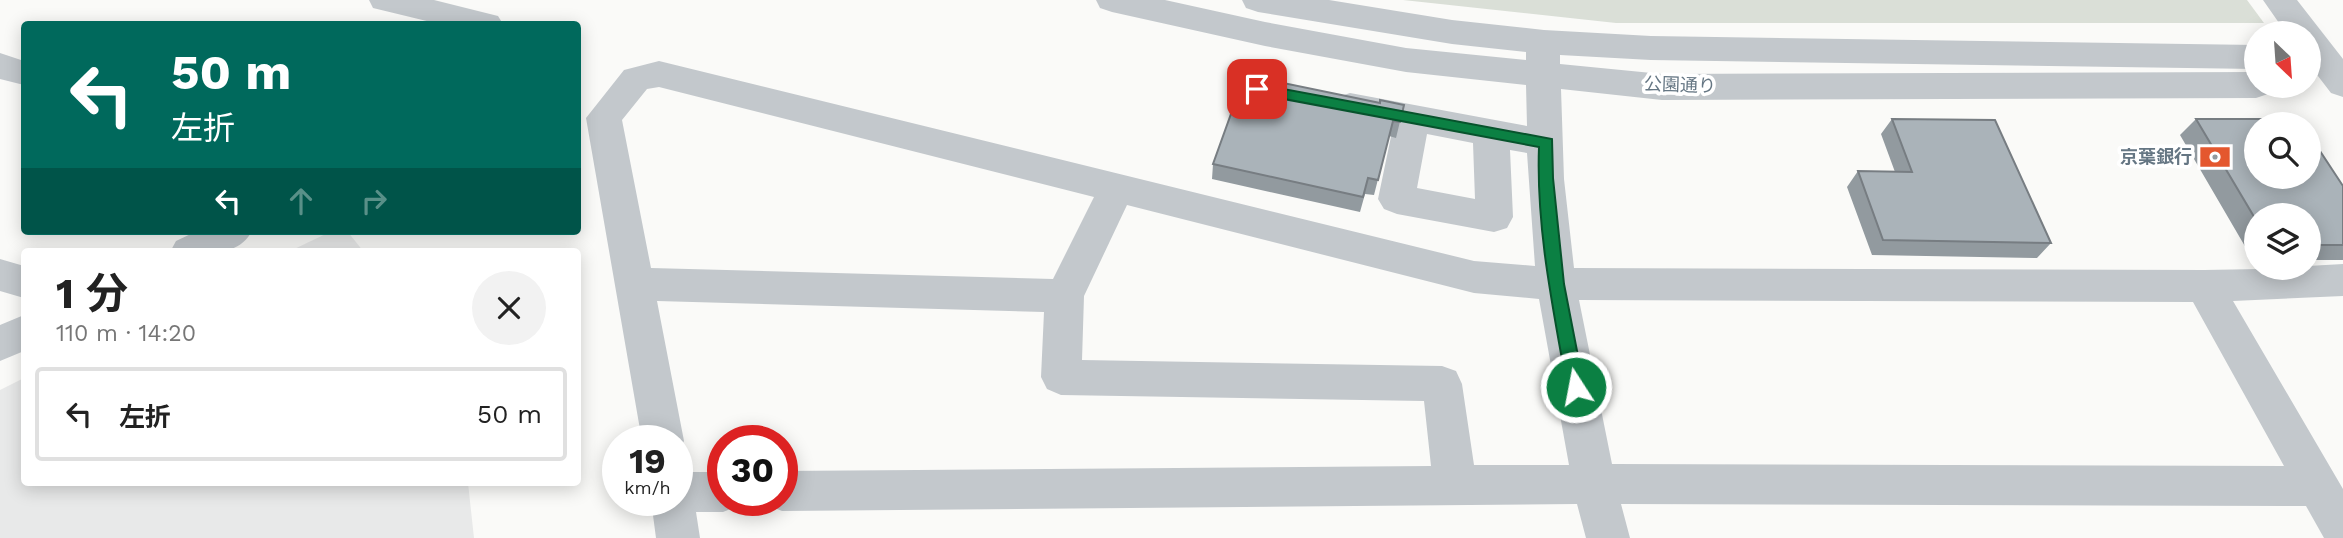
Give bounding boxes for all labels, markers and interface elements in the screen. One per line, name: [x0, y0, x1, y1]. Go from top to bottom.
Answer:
north arrow: [2244, 21, 2320, 98]
map controls: [2244, 21, 2321, 280]
text: 50 m: [171, 43, 291, 101]
icon: left: [56, 49, 147, 140]
pin: [1227, 59, 1287, 119]
icon: arrive: [1238, 70, 1276, 108]
street label: 公園通り: [1644, 73, 1716, 96]
text: 左折: [171, 109, 235, 147]
button: search: [2244, 112, 2321, 189]
bank icon: 京葉銀行: [2198, 140, 2232, 174]
place label: 京葉銀行: [2120, 146, 2192, 167]
icon: left: [209, 182, 247, 220]
icon: ahead: [282, 182, 320, 220]
icon: right: [355, 182, 393, 220]
button: layers: [2244, 203, 2321, 280]
text: 1 分: [56, 269, 128, 318]
button: close: [472, 271, 546, 345]
text: 110 m · 14:20: [56, 320, 196, 347]
position arrow: [1539, 350, 1613, 424]
icon: left: [60, 395, 98, 433]
text: 50 m: [477, 399, 542, 429]
text: 左折: [119, 402, 171, 432]
speed limit sign: 30: [707, 425, 798, 516]
text: 19: [629, 440, 666, 482]
text: km/h: [624, 477, 671, 498]

